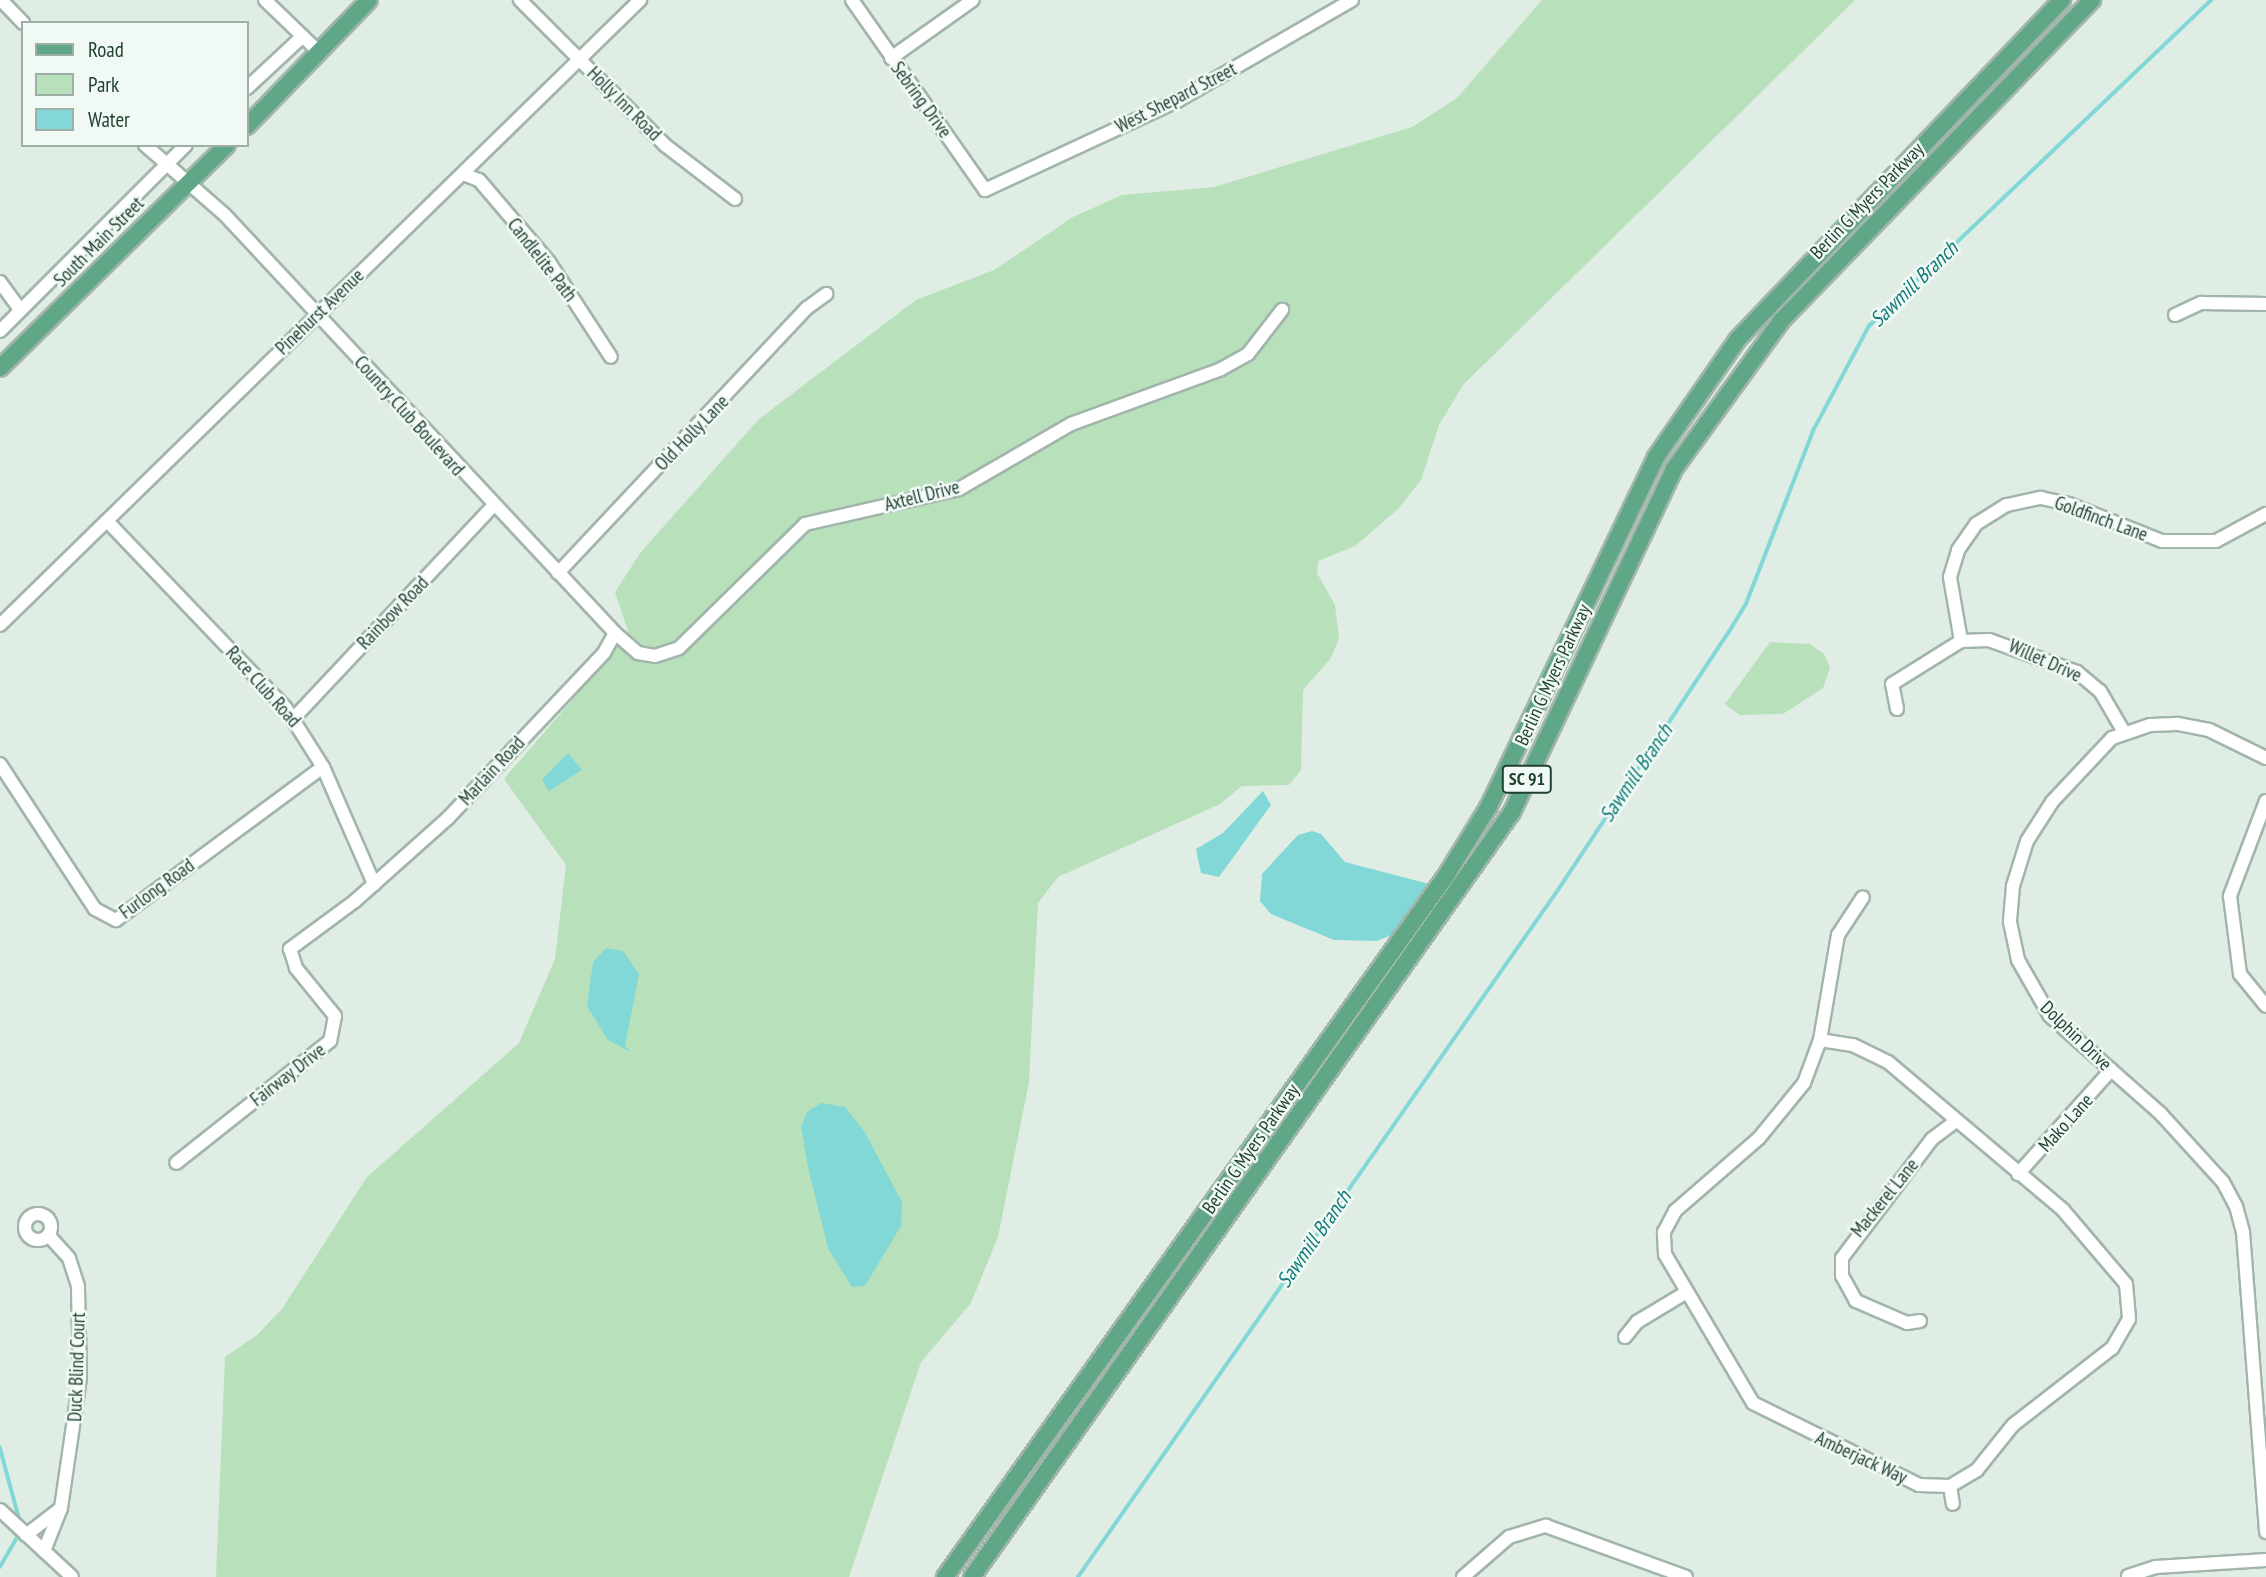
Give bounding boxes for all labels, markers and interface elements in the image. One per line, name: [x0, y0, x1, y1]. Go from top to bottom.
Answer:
legend: [21, 21, 248, 147]
text: Road: [88, 36, 124, 63]
street label: Sebring Drive: [886, 57, 956, 143]
street label: West Shepard Street: [1112, 58, 1240, 138]
street label: Holly Inn Road: [582, 62, 666, 146]
text: Park: [88, 71, 119, 98]
text: Water: [88, 106, 130, 133]
street label: Berlin G Myers Parkway: [1806, 138, 1928, 264]
street label: South Main Street: [49, 192, 149, 292]
street label: Candlelite Path: [502, 214, 582, 306]
water label: Sawmill Branch: [1865, 236, 1963, 332]
street label: Pinehurst Avenue: [271, 264, 369, 360]
street label: Country Club Boulevard: [349, 351, 469, 481]
street label: Old Holly Lane: [650, 390, 734, 476]
street label: Axtell Drive: [882, 476, 962, 516]
street label: Goldfinch Lane: [2051, 492, 2151, 546]
street label: Rainbow Road: [352, 572, 434, 654]
street label: Berlin G Myers Parkway: [1510, 601, 1596, 749]
street label: Willet Drive: [2005, 635, 2085, 687]
street label: Race Club Road: [221, 642, 305, 732]
water label: Sawmill Branch: [1594, 719, 1678, 827]
street label: Marlain Road: [454, 732, 530, 810]
road number: SC 91: [1501, 764, 1553, 794]
street label: Furlong Road: [115, 854, 199, 924]
street label: Dolphin Drive: [2036, 996, 2116, 1076]
street label: Fairway Drive: [246, 1039, 330, 1111]
street label: Berlin G Myers Parkway: [1198, 1080, 1304, 1218]
street label: Mako Lane: [2034, 1089, 2098, 1157]
street label: Mackerel Lane: [1846, 1154, 1924, 1242]
water label: Sawmill Branch: [1271, 1186, 1357, 1292]
street label: Duck Blind Court: [64, 1312, 90, 1422]
street label: Amberjack Way: [1811, 1427, 1911, 1489]

